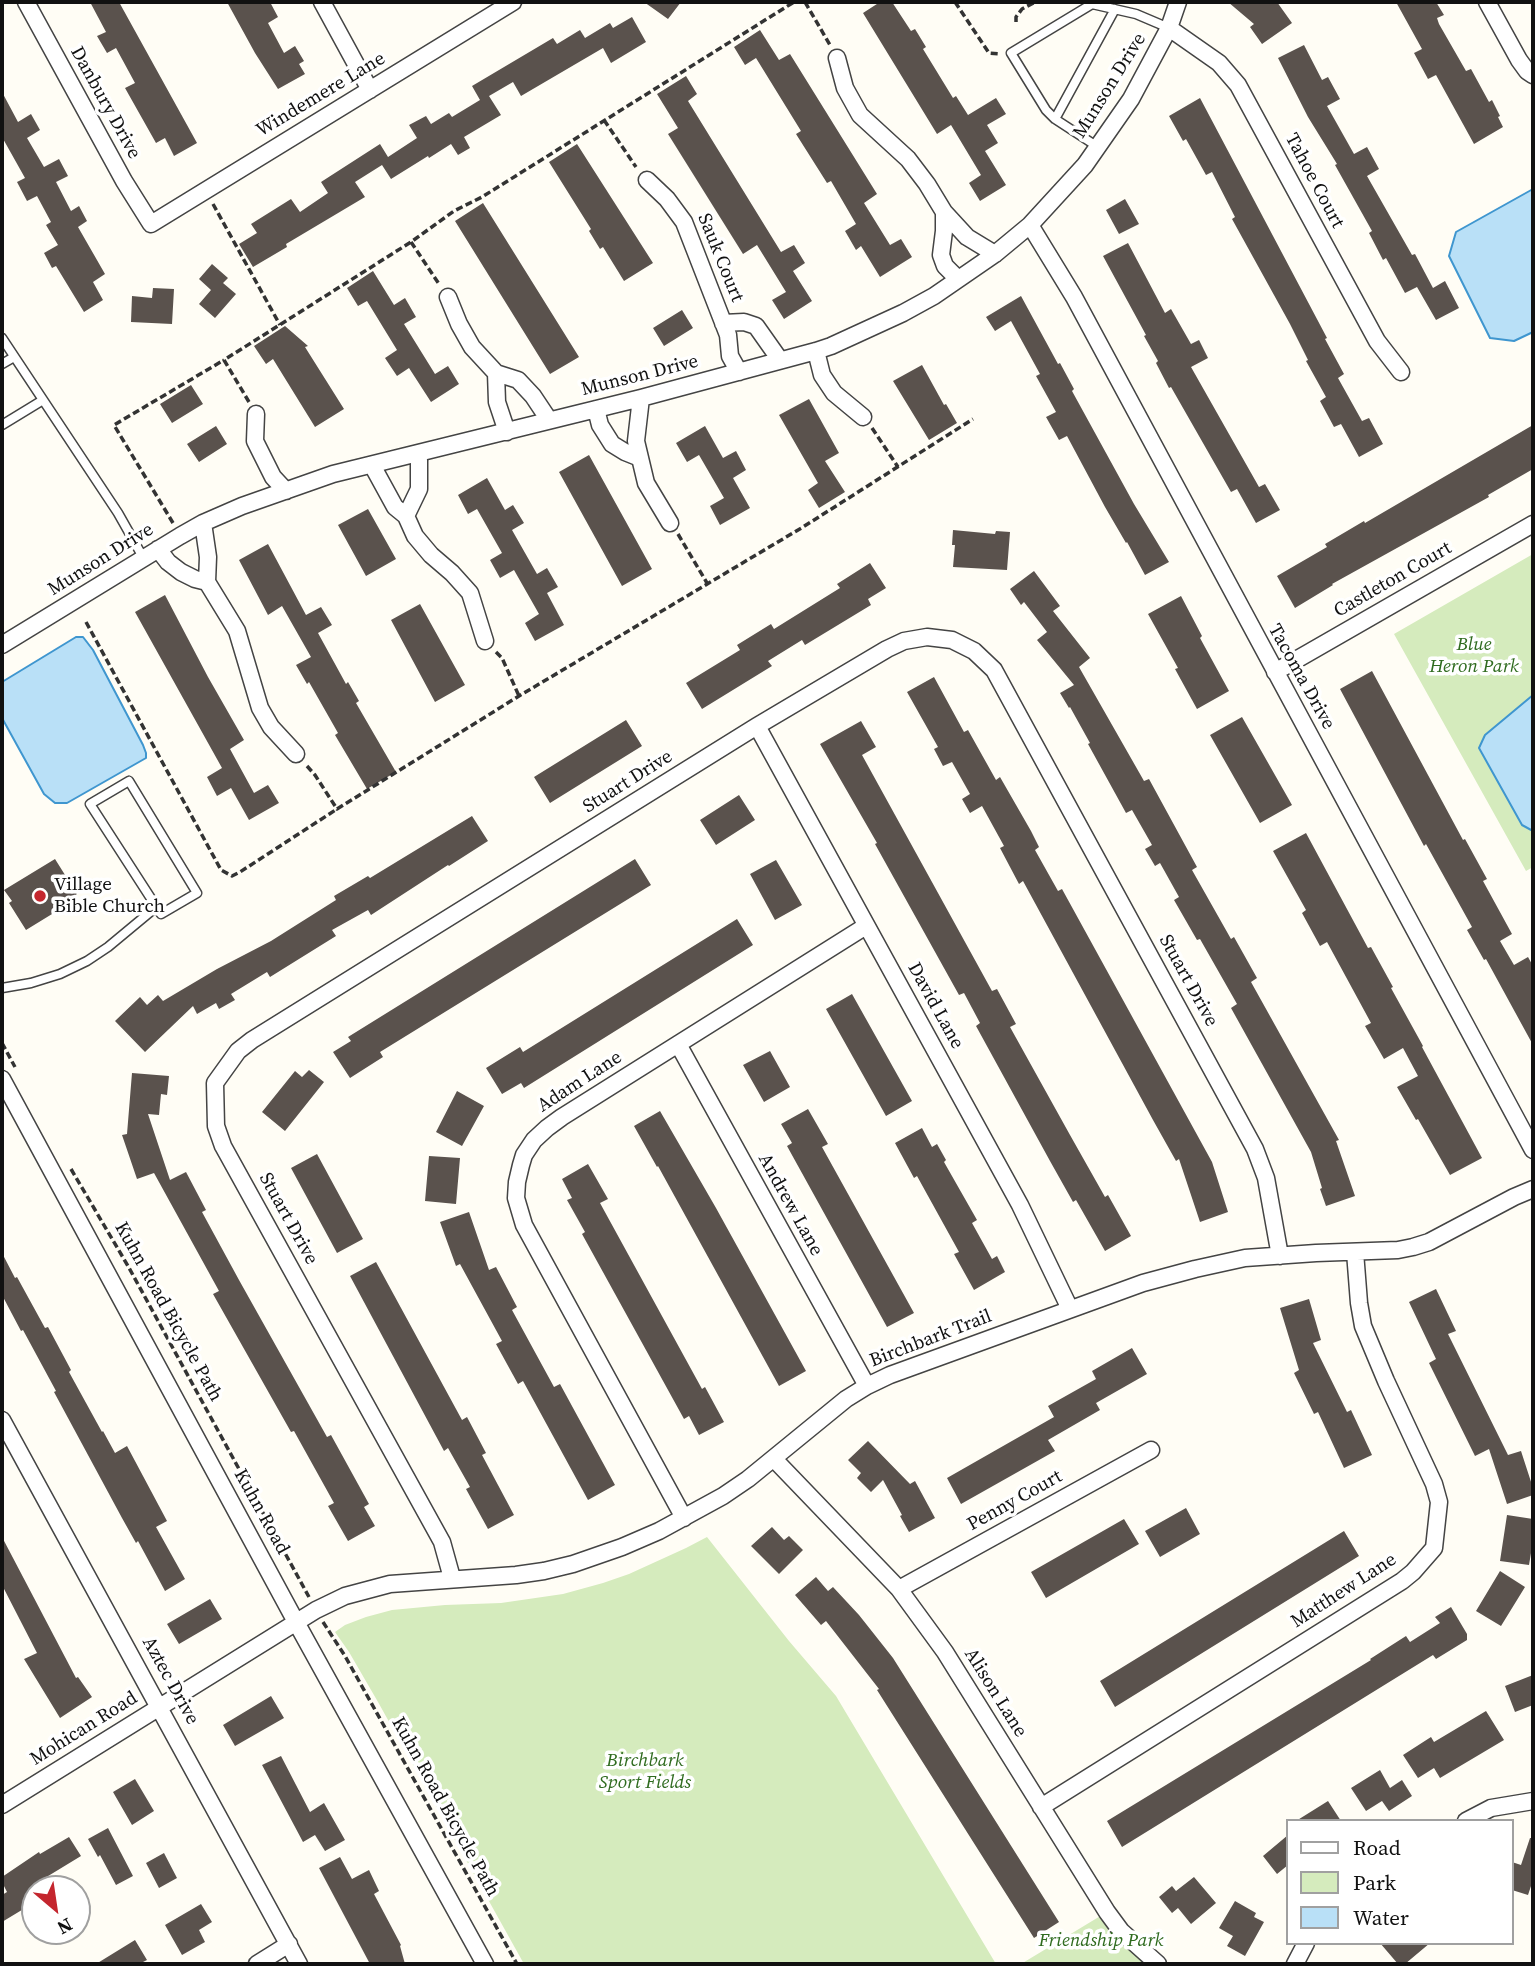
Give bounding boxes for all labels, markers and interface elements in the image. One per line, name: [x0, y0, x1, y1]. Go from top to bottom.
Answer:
street label: Munson Drive: [1069, 29, 1151, 143]
street label: Danbury Drive: [65, 43, 145, 163]
street label: Windemere Lane: [252, 48, 390, 142]
street label: Tahoe Court: [1279, 130, 1349, 232]
street label: Sauk Court: [692, 211, 748, 305]
street label: Munson Drive: [579, 350, 701, 402]
street label: Munson Drive: [44, 519, 158, 601]
street label: Castleton Court: [1330, 537, 1456, 623]
street label: Tacoma Drive: [1263, 620, 1339, 734]
park label: Blue Heron Park: [1429, 634, 1519, 678]
street label: Stuart Drive: [579, 746, 677, 818]
place label: Village Bible Church: [54, 874, 165, 918]
marker: Village Bible Church: [32, 888, 48, 904]
street label: Stuart Drive: [1154, 931, 1222, 1031]
street label: David Lane: [902, 959, 968, 1053]
street label: Adam Lane: [534, 1046, 626, 1118]
street label: Andrew Lane: [753, 1150, 827, 1260]
street label: Stuart Drive: [254, 1169, 322, 1269]
street label: Kuhn Road Bicycle Path: [109, 1218, 227, 1406]
street label: Birchbark Trail: [867, 1305, 995, 1373]
street label: Kuhn Road: [228, 1465, 294, 1559]
street label: Penny Court: [964, 1466, 1066, 1536]
street label: Matthew Lane: [1287, 1549, 1401, 1633]
street label: Aztec Drive: [137, 1633, 203, 1729]
street label: Alison Lane: [959, 1644, 1031, 1742]
street label: Mohican Road: [26, 1687, 142, 1771]
street label: Kuhn Road Bicycle Path: [386, 1713, 504, 1901]
park label: Birchbark Sport Fields: [599, 1750, 691, 1794]
legend: [1286, 1819, 1514, 1945]
text: Road: [1353, 1833, 1401, 1862]
text: Park: [1353, 1868, 1396, 1897]
north arrow: [21, 1875, 91, 1945]
text: Water: [1353, 1903, 1409, 1932]
text: N: [53, 1912, 78, 1941]
park label: Friendship Park: [1038, 1930, 1164, 1952]

